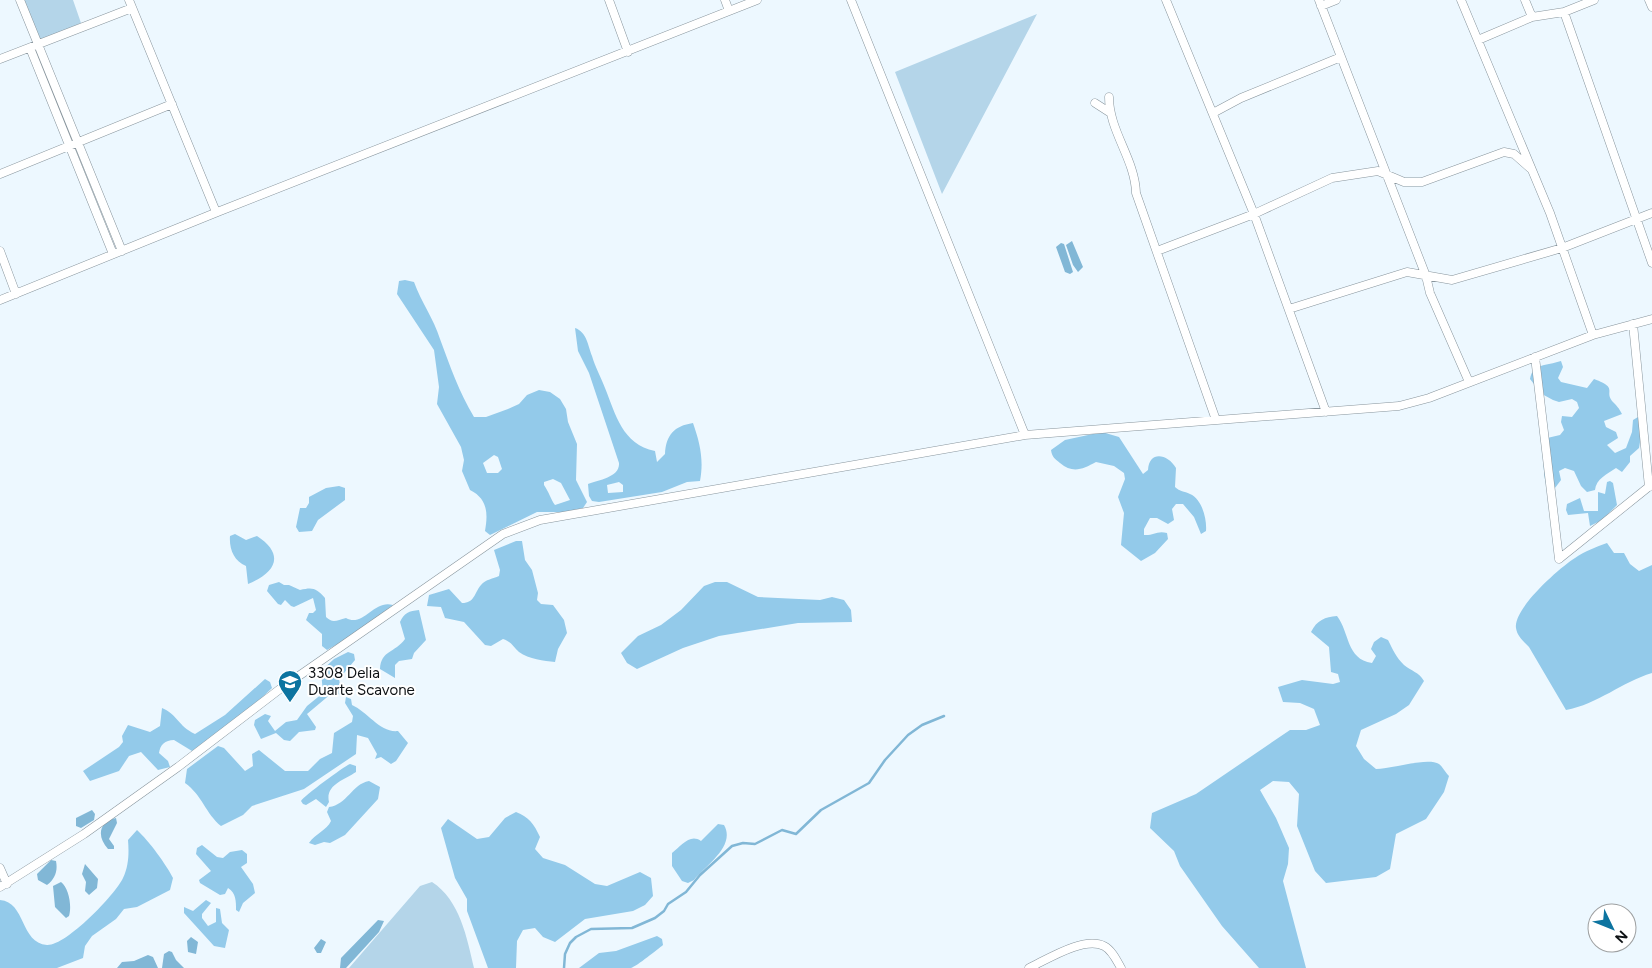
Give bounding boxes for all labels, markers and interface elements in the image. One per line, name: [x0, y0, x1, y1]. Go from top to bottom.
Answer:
place label: 3308 Delia Duarte Scavone: [308, 664, 415, 699]
school or university icon: 3308 Delia Duarte Scavone: [277, 669, 303, 703]
north arrow: [1587, 903, 1637, 953]
text: N: [1611, 927, 1631, 946]

